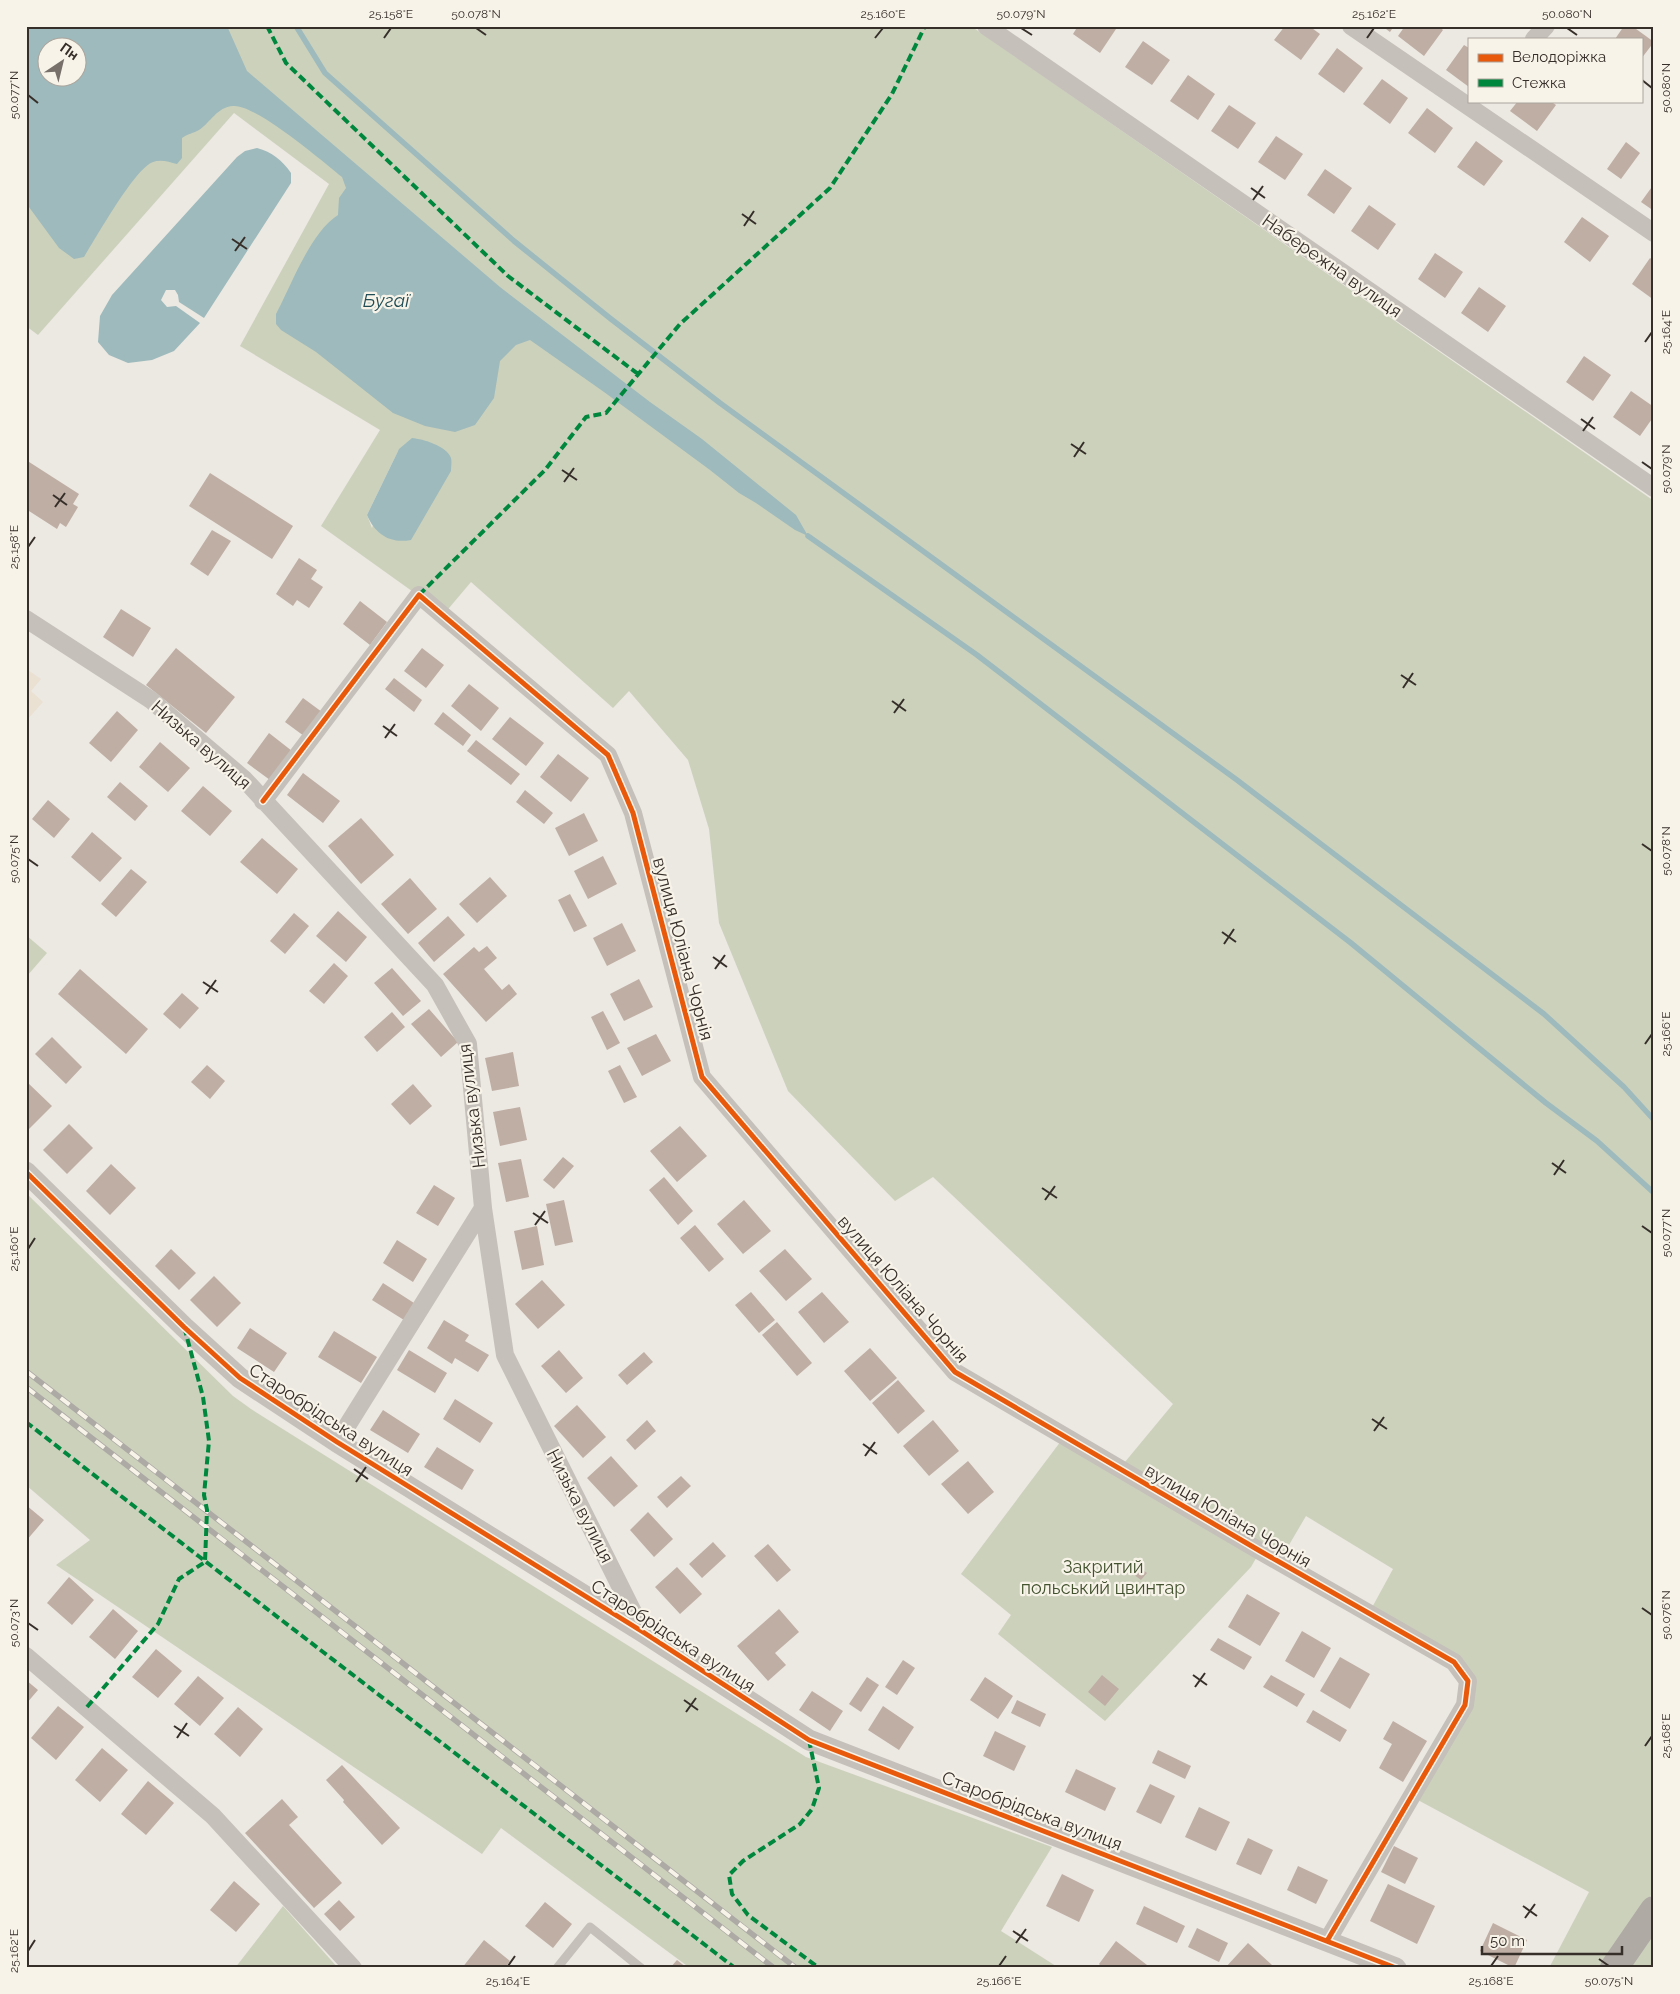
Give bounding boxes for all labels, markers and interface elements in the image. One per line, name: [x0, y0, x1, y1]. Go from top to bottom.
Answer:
text: 25.158°E: [369, 7, 413, 21]
text: 50.078°N: [451, 7, 501, 21]
text: 25.160°E: [860, 7, 906, 21]
text: 50.079°N: [997, 7, 1045, 21]
text: 25.162°E: [1352, 7, 1396, 21]
text: 50.080°N: [1542, 7, 1592, 21]
north arrow: [38, 38, 88, 88]
legend: [1468, 38, 1642, 102]
text: Пн: [57, 39, 82, 63]
text: Велодоріжка: [1512, 48, 1606, 66]
text: 50.080°N: [1659, 63, 1673, 113]
text: 50.077°N: [7, 71, 21, 119]
text: Стежка: [1512, 74, 1566, 92]
street label: Набережна вулиця: [1259, 210, 1406, 322]
water label: Бугаї: [363, 289, 411, 311]
text: 25.164°E: [1659, 310, 1673, 354]
text: 50.079°N: [1659, 445, 1673, 493]
text: 25.158°E: [7, 525, 21, 569]
street label: Низька вулиця: [147, 696, 255, 793]
text: 50.078°N: [1659, 826, 1673, 876]
text: 50.075°N: [7, 835, 21, 883]
street label: вулиця Юліана Чорнія: [649, 855, 718, 1043]
text: 25.166°E: [1659, 1011, 1673, 1057]
street label: Низька вулиця: [453, 1043, 490, 1169]
text: 50.077°N: [1659, 1209, 1673, 1257]
street label: вулиця Юліана Чорнія: [834, 1211, 973, 1367]
text: 25.160°E: [7, 1226, 21, 1272]
street label: Старобрідська вулиця: [245, 1359, 417, 1481]
street label: Низька вулиця: [543, 1445, 618, 1566]
street label: вулиця Юліана Чорнія: [1141, 1459, 1315, 1572]
park label: Закритий польський цвинтар: [1021, 1556, 1185, 1598]
street label: Старобрідська вулиця: [587, 1575, 759, 1697]
text: 50.076°N: [1659, 1590, 1673, 1640]
text: 50.073°N: [7, 1599, 21, 1647]
text: 25.168°E: [1659, 1713, 1673, 1759]
street label: Старобрідська вулиця: [939, 1766, 1125, 1855]
scale bar: [1482, 1924, 1622, 1956]
text: 25.162°E: [7, 1929, 21, 1973]
text: 50 m: [1490, 1932, 1525, 1950]
text: 25.164°E: [486, 1974, 530, 1988]
text: 25.166°E: [976, 1974, 1022, 1988]
text: 25.168°E: [1468, 1974, 1514, 1988]
text: 50.075°N: [1585, 1974, 1633, 1988]

